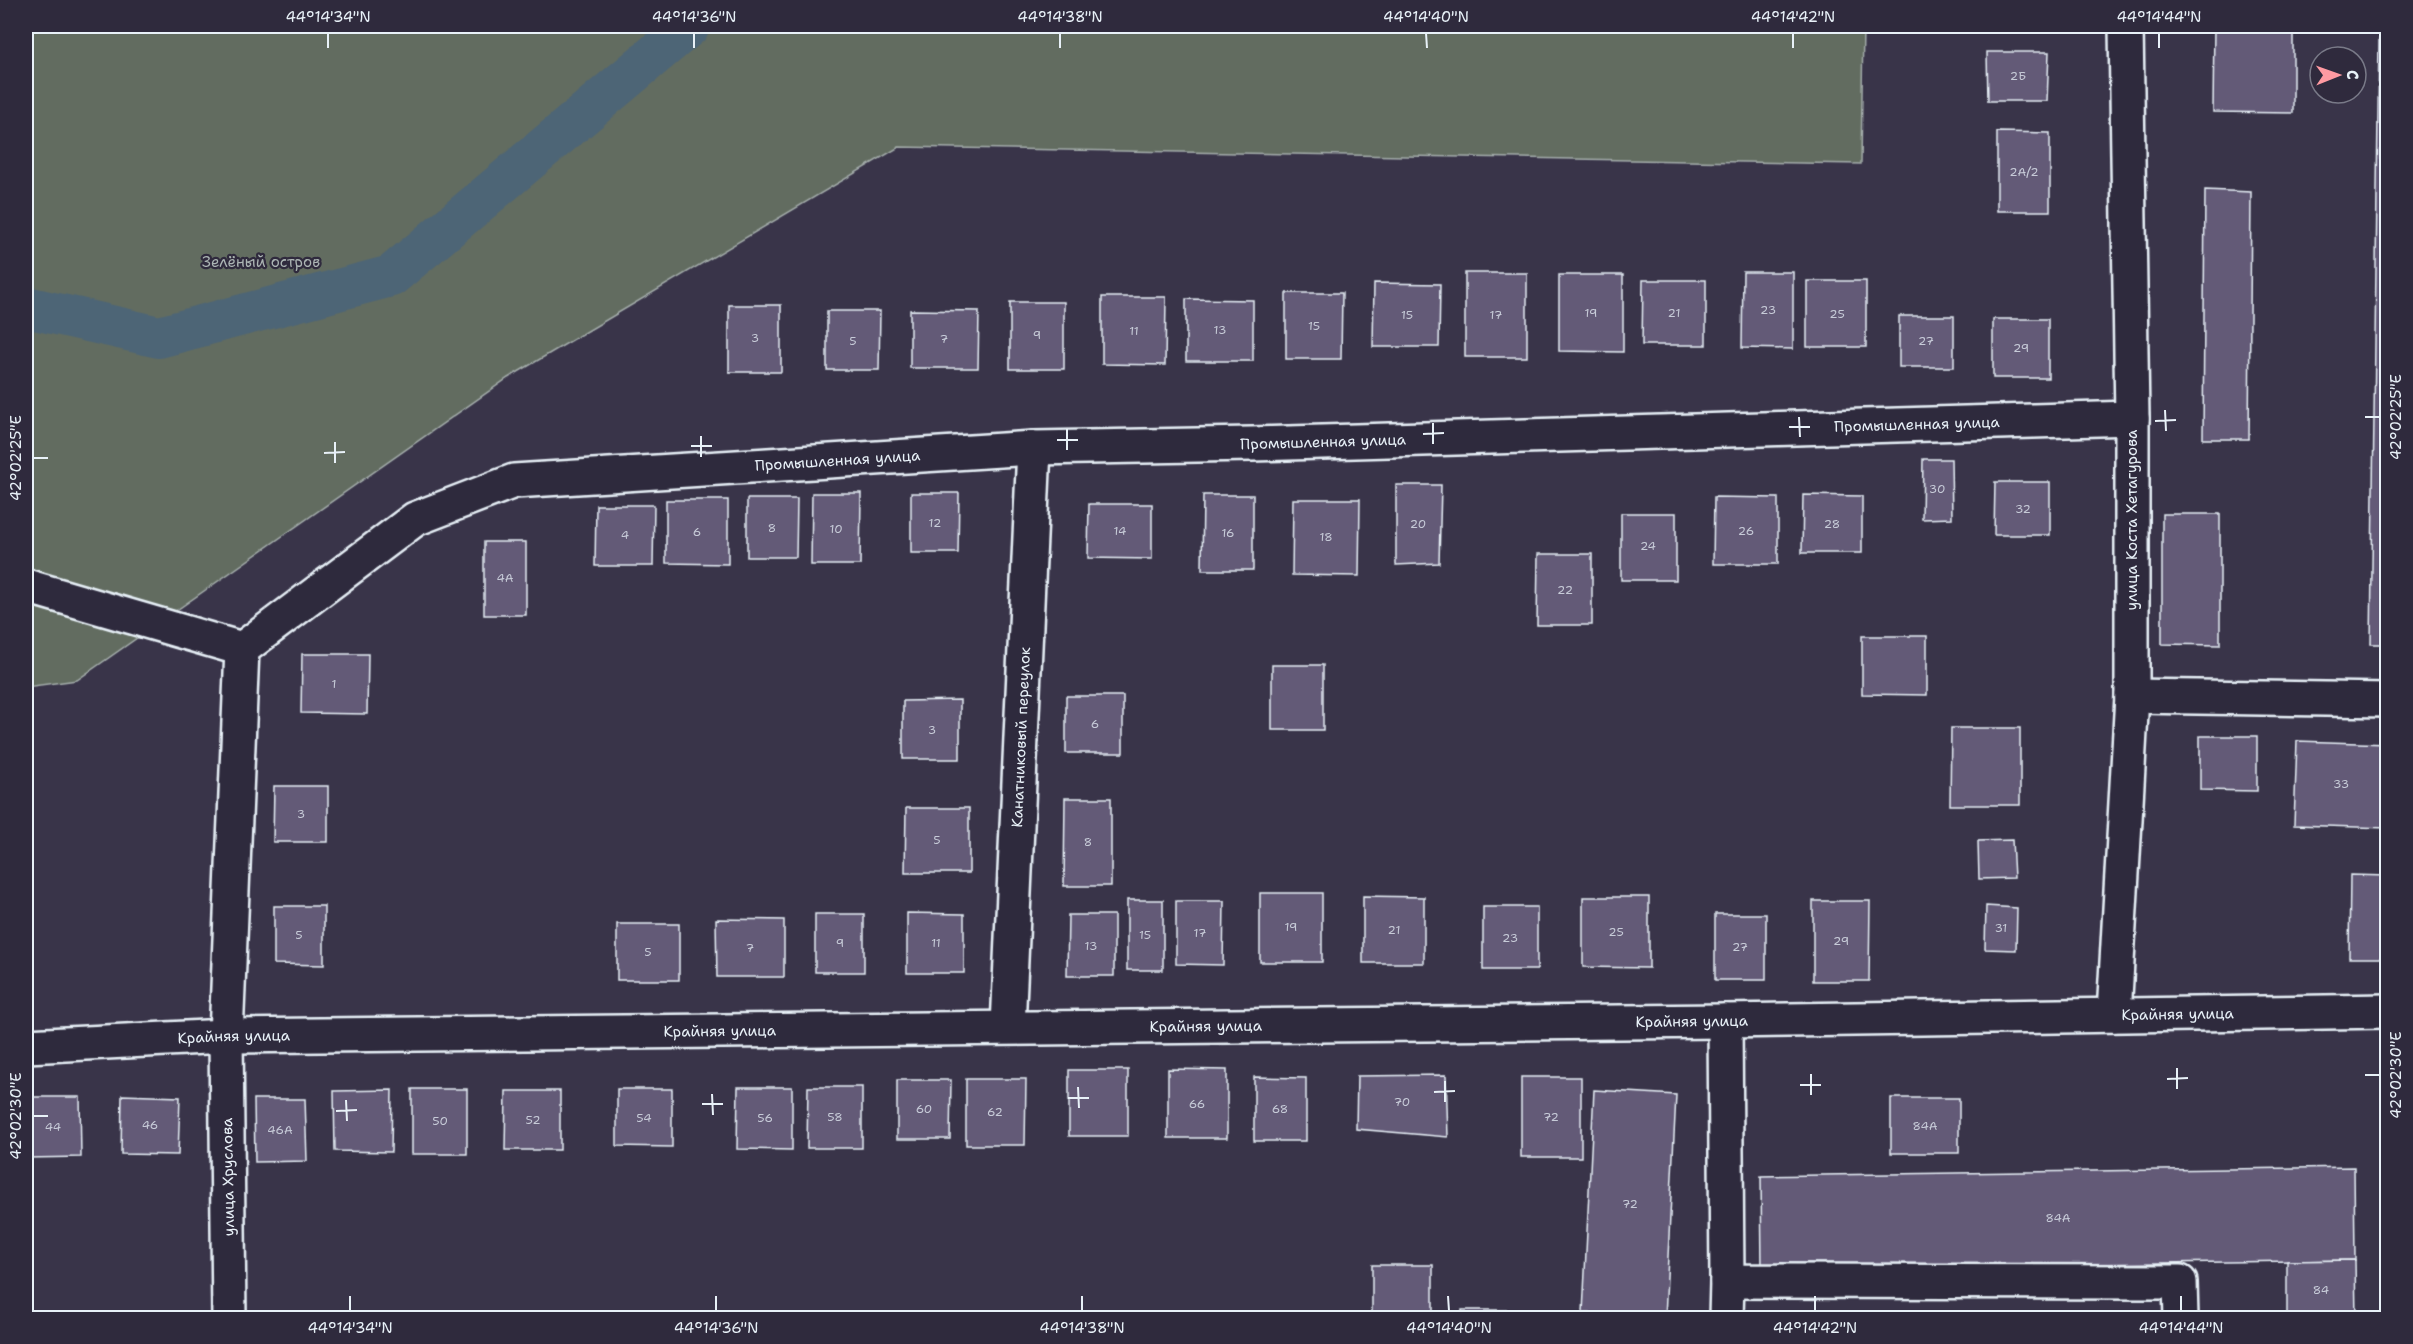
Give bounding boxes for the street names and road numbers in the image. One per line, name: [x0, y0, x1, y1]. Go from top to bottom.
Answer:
street label: Промышленная улица: [1834, 412, 2001, 437]
street label: Промышленная улица: [1240, 429, 1407, 454]
street label: улица Коста Хетагурова: [2122, 429, 2142, 610]
street label: Промышленная улица: [754, 445, 922, 476]
street label: Канатниковый переулок: [1007, 647, 1035, 828]
street label: Крайняя улица: [2121, 1003, 2235, 1025]
street label: Крайняя улица: [1635, 1011, 1749, 1032]
street label: Крайняя улица: [1149, 1016, 1263, 1037]
street label: Крайняя улица: [663, 1020, 777, 1042]
street label: Крайняя улица: [177, 1025, 291, 1048]
street label: улица Хруслова: [217, 1117, 239, 1236]

